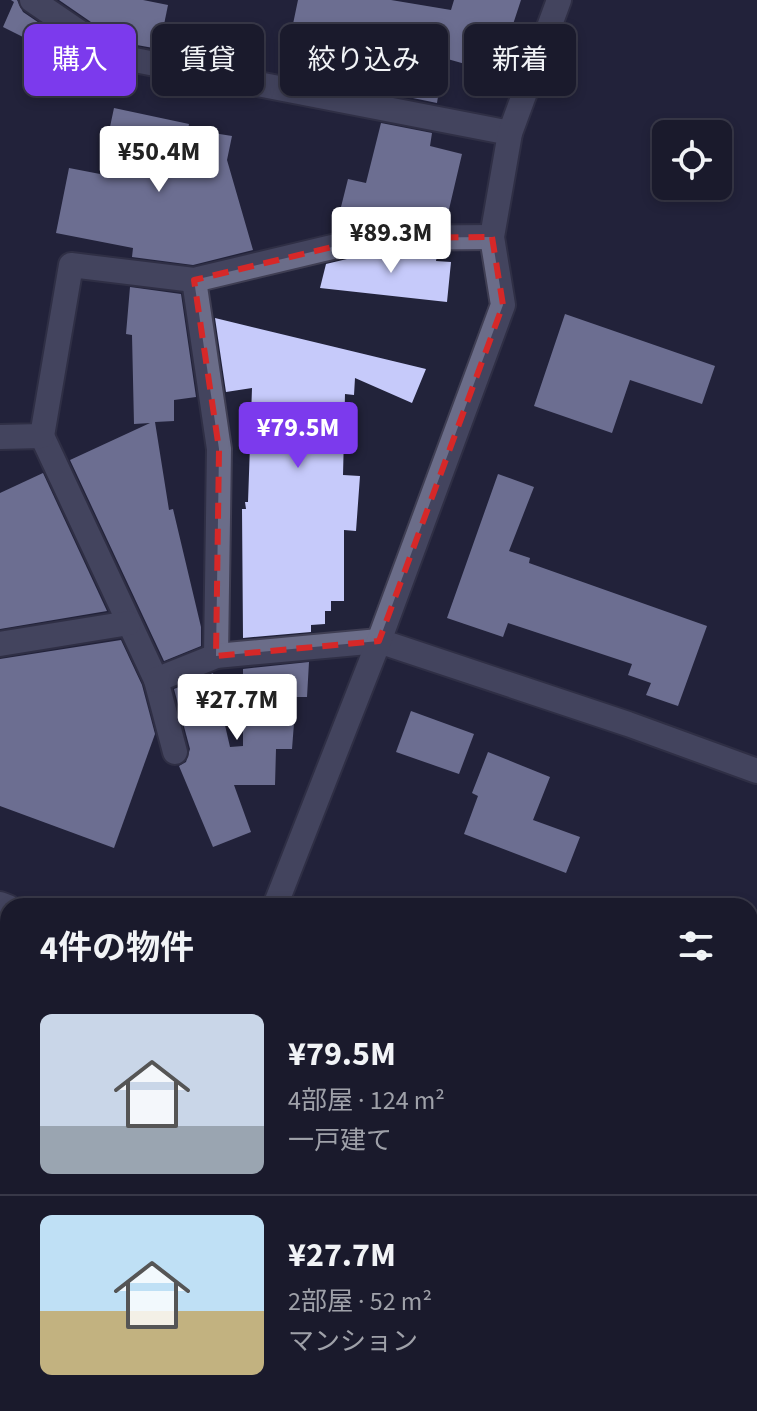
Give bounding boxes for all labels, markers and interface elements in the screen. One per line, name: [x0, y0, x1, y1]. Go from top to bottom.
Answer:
chip: 購入: [24, 24, 136, 96]
chip: 賃貸: [152, 24, 264, 96]
chip: 絞り込み: [280, 24, 448, 96]
chip: 新着: [464, 24, 576, 96]
map controls: [652, 120, 732, 200]
button: locate: [652, 120, 732, 200]
pin: ¥50.4M: [94, 126, 224, 194]
text: ¥50.4M: [118, 133, 200, 170]
pin: ¥89.3M: [326, 207, 456, 275]
text: ¥89.3M: [350, 214, 432, 251]
pin: ¥79.5M: [233, 402, 363, 470]
text: ¥79.5M: [257, 409, 339, 446]
pin: ¥27.7M: [172, 674, 302, 742]
text: ¥27.7M: [196, 681, 278, 718]
text: 4件の物件: [40, 924, 194, 973]
icon: filters: [674, 924, 718, 968]
text: ¥79.5M: [288, 1030, 396, 1079]
icon: home: [104, 1046, 200, 1142]
text: 4部屋 · 124 m²: [288, 1082, 445, 1119]
text: 一戸建て: [288, 1122, 392, 1159]
text: ¥27.7M: [288, 1231, 396, 1280]
icon: home: [104, 1247, 200, 1343]
text: 2部屋 · 52 m²: [288, 1283, 432, 1320]
text: マンション: [288, 1323, 418, 1360]

